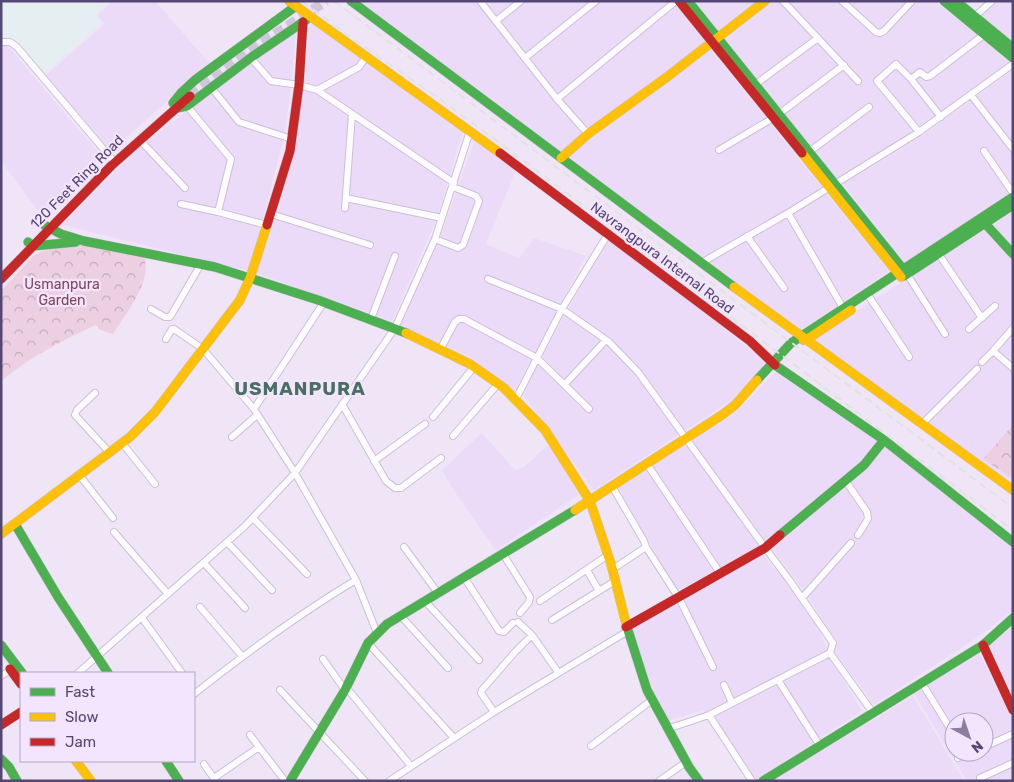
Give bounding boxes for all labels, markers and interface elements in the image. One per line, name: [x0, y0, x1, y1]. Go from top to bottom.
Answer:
street label: 120 Feet Ring Road: [27, 132, 127, 232]
street label: Navrangpura Internal Road: [587, 199, 737, 317]
park label: Usmanpura Garden: [24, 276, 100, 309]
district label: USMANPURA: [234, 377, 366, 400]
legend: [20, 672, 195, 762]
text: Fast: [65, 683, 95, 701]
text: Slow: [65, 708, 98, 726]
north arrow: [944, 712, 994, 762]
text: Jam: [65, 733, 96, 751]
text: N: [968, 737, 986, 756]

